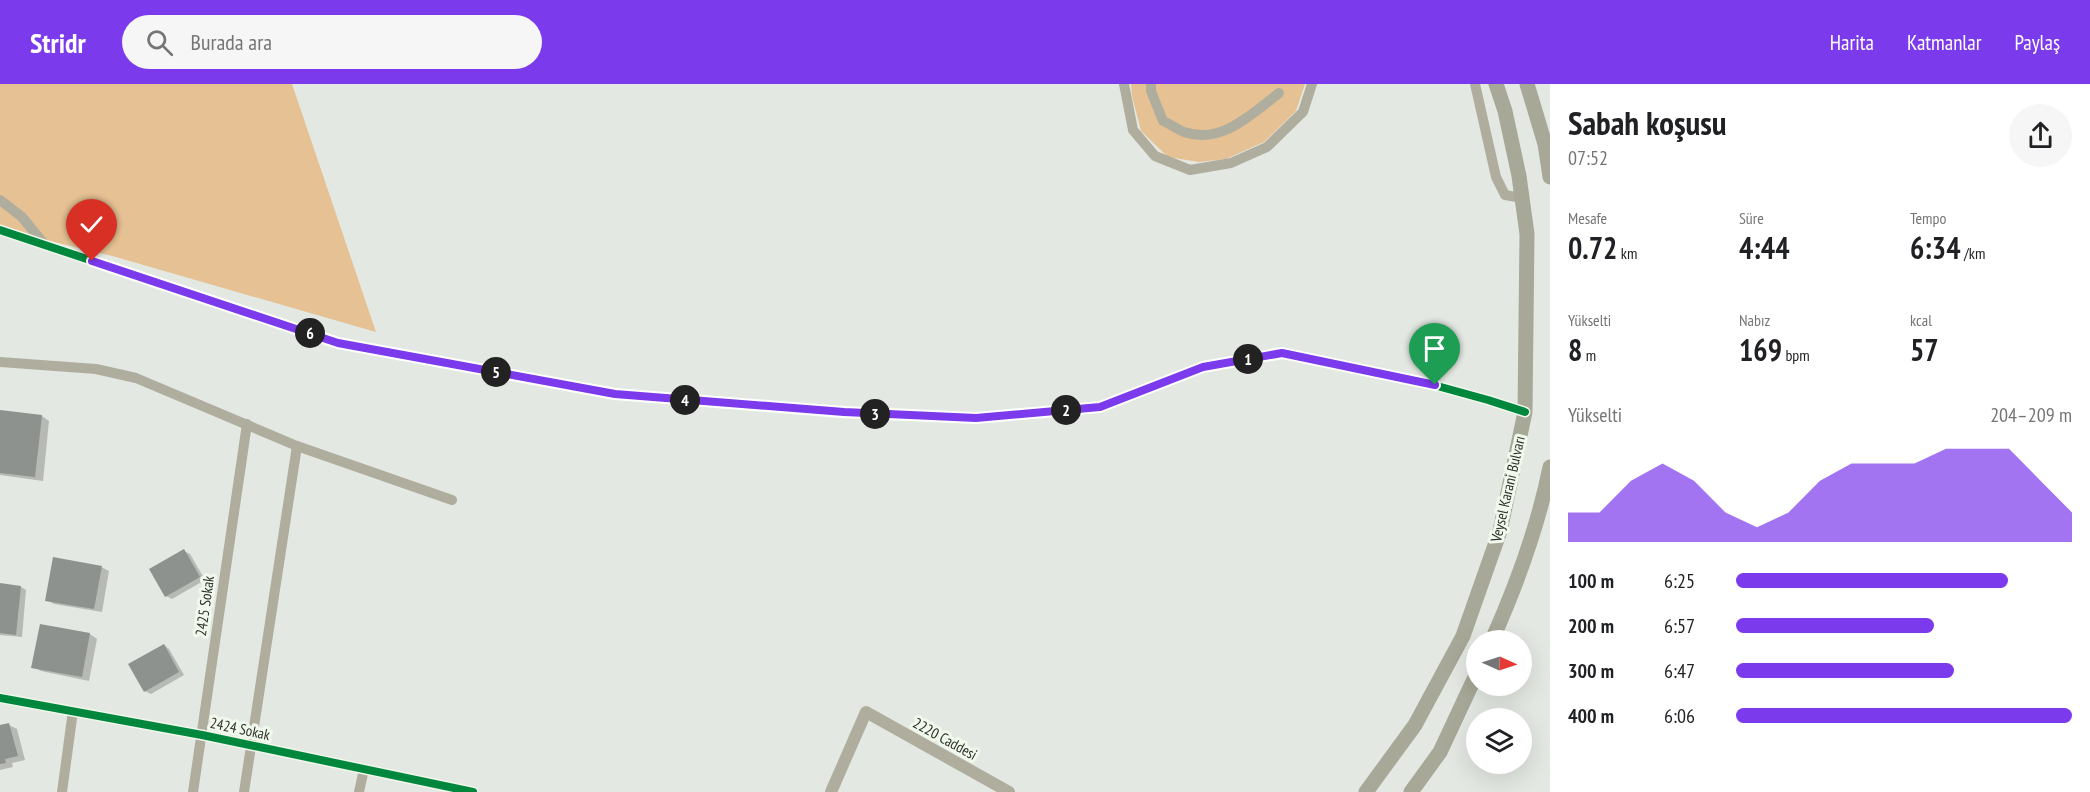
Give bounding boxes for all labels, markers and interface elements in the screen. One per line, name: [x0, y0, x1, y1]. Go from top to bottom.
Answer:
search box: [122, 15, 542, 69]
text: Stridr: [30, 24, 86, 61]
icon: search: [143, 26, 176, 59]
text: Burada ara: [191, 28, 272, 56]
text: Harita: [1830, 29, 1874, 56]
text: Katmanlar: [1907, 29, 1981, 56]
text: Paylaş: [2014, 29, 2060, 56]
text: Sabah koşusu: [1568, 101, 1726, 144]
button: share: [2009, 104, 2072, 167]
text: 07:52: [1568, 145, 1608, 171]
pin: [66, 199, 117, 261]
icon: check: [75, 208, 108, 241]
text: Mesafe: [1568, 208, 1607, 228]
text: Süre: [1739, 208, 1764, 228]
text: Tempo: [1910, 208, 1946, 228]
text: 0.72: [1568, 228, 1617, 267]
text: 4:44: [1739, 228, 1790, 267]
text: 6:34: [1910, 228, 1961, 267]
text: km: [1617, 243, 1637, 263]
text: /km: [1961, 243, 1985, 263]
text: Yükselti: [1568, 310, 1611, 330]
text: Nabız: [1739, 310, 1770, 330]
text: kcal: [1910, 310, 1932, 330]
pin: 6: [295, 318, 325, 348]
text: 6: [306, 323, 314, 343]
pin: [1409, 323, 1460, 385]
text: 8: [1568, 330, 1582, 369]
text: 169: [1739, 330, 1782, 369]
text: 57: [1910, 330, 1939, 369]
icon: arrive: [1418, 332, 1451, 365]
pin: 1: [1233, 344, 1263, 374]
text: m: [1582, 345, 1596, 365]
text: bpm: [1782, 345, 1810, 365]
text: 1: [1244, 349, 1252, 369]
pin: 5: [481, 357, 511, 387]
text: 5: [492, 362, 500, 382]
pin: 4: [670, 385, 700, 415]
text: 4: [681, 390, 689, 410]
pin: 2: [1051, 395, 1081, 425]
pin: 3: [860, 399, 890, 429]
text: 2: [1062, 400, 1070, 420]
text: Yükselti: [1568, 402, 1622, 428]
text: 204–209 m: [1990, 402, 2072, 428]
text: 3: [871, 404, 879, 424]
street label: Veysel Karani Bulvarı: [1486, 434, 1529, 545]
text: 100 m: [1568, 568, 1614, 594]
text: 6:25: [1664, 568, 1695, 594]
street label: 2425 Sokak: [191, 574, 218, 637]
text: 200 m: [1568, 613, 1614, 639]
text: 6:57: [1664, 613, 1695, 639]
north arrow: [1466, 630, 1532, 696]
map controls: [1466, 630, 1532, 774]
text: 300 m: [1568, 658, 1614, 684]
text: 6:47: [1664, 658, 1695, 684]
text: 400 m: [1568, 703, 1614, 729]
text: 6:06: [1664, 703, 1695, 729]
button: layers: [1466, 708, 1532, 774]
street label: 2424 Sokak: [208, 713, 272, 744]
street label: 2220 Caddesi: [910, 713, 981, 764]

